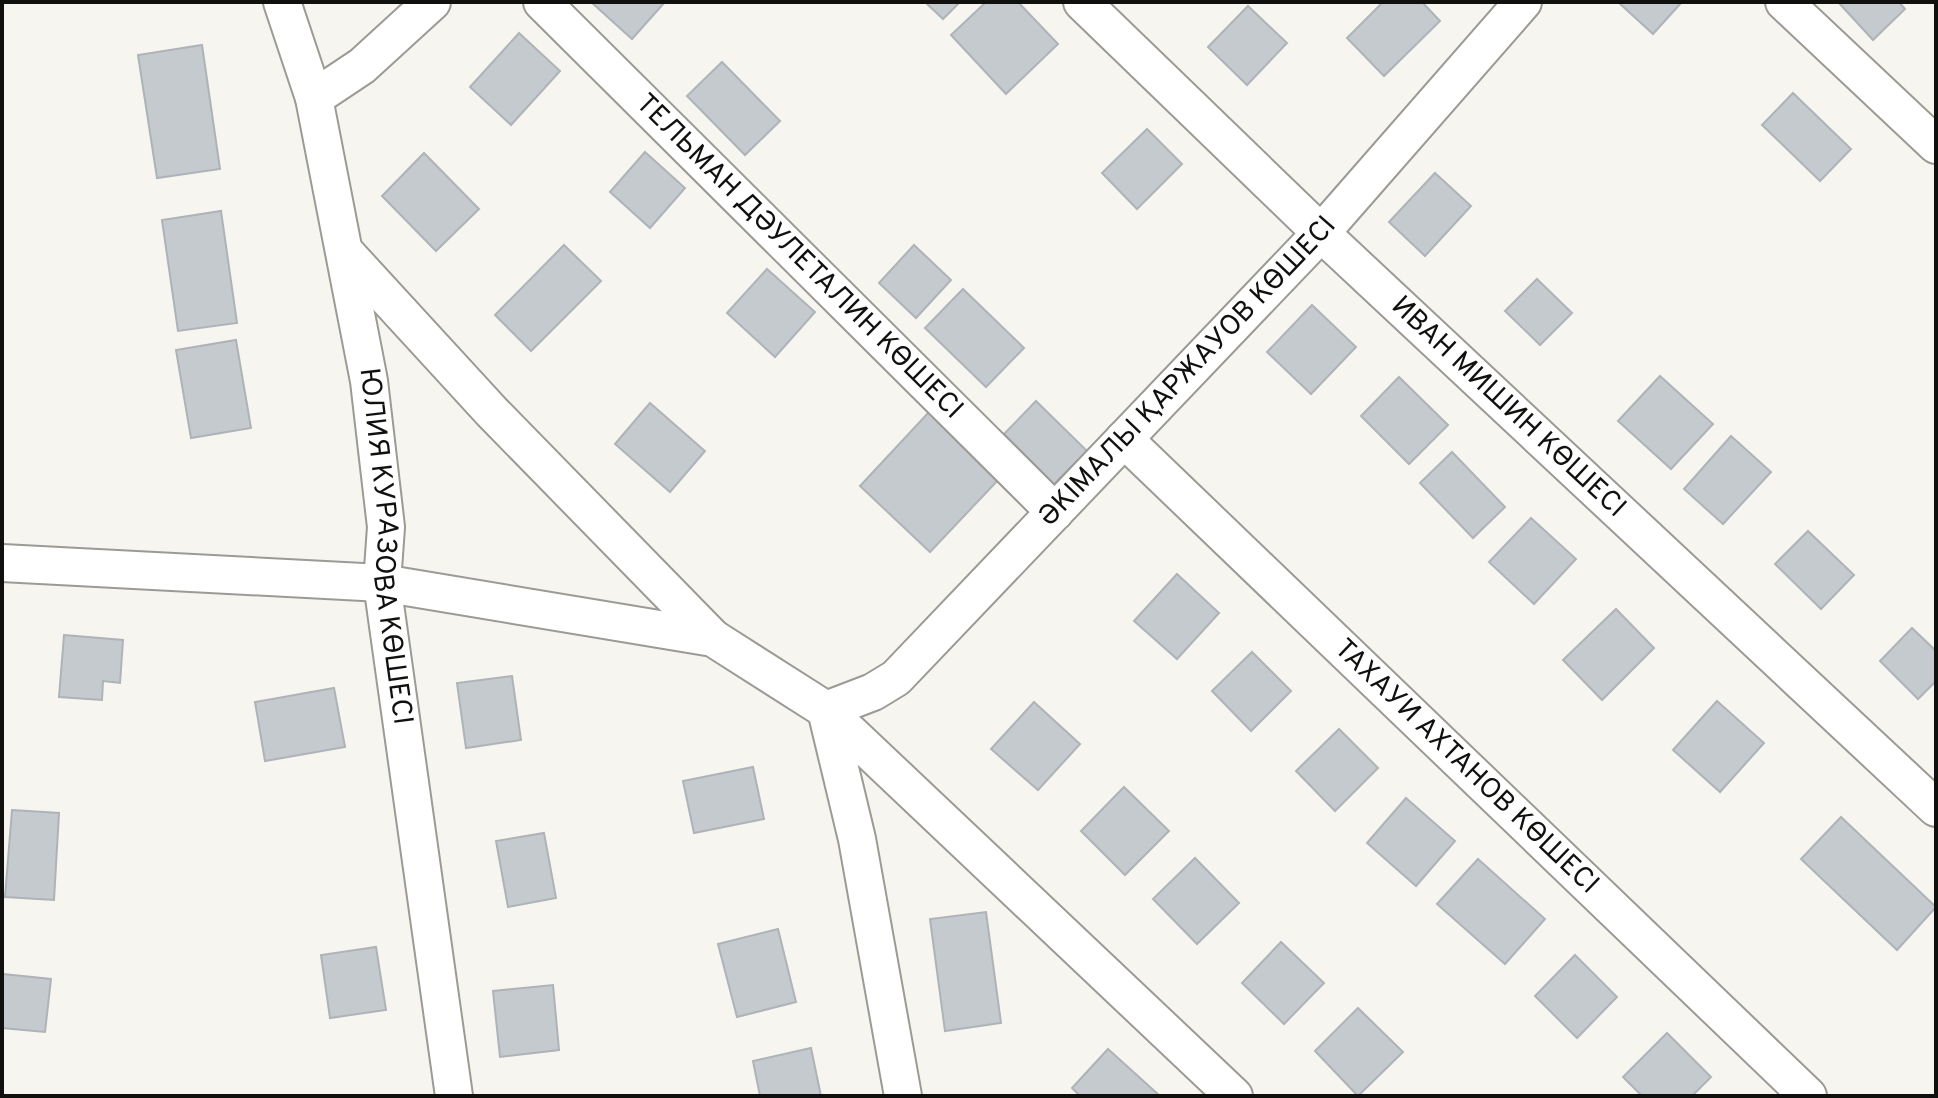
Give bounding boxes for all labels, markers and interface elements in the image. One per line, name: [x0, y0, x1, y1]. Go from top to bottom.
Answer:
street label: ТЕЛЬМАН ДӘУЛЕТАЛИН КӨШЕСІ: [627, 87, 970, 428]
street label: ӘКІМАЛЫ ҚАРЖАУОВ КӨШЕСІ: [1031, 209, 1345, 535]
street label: ИВАН МИШИН КӨШЕСІ: [1383, 289, 1633, 526]
street label: ЮЛИЯ КУРАЗОВА КӨШЕСІ: [350, 366, 420, 727]
street label: ТАХАУИ АХТАНОВ КӨШЕСІ: [1326, 632, 1606, 903]

